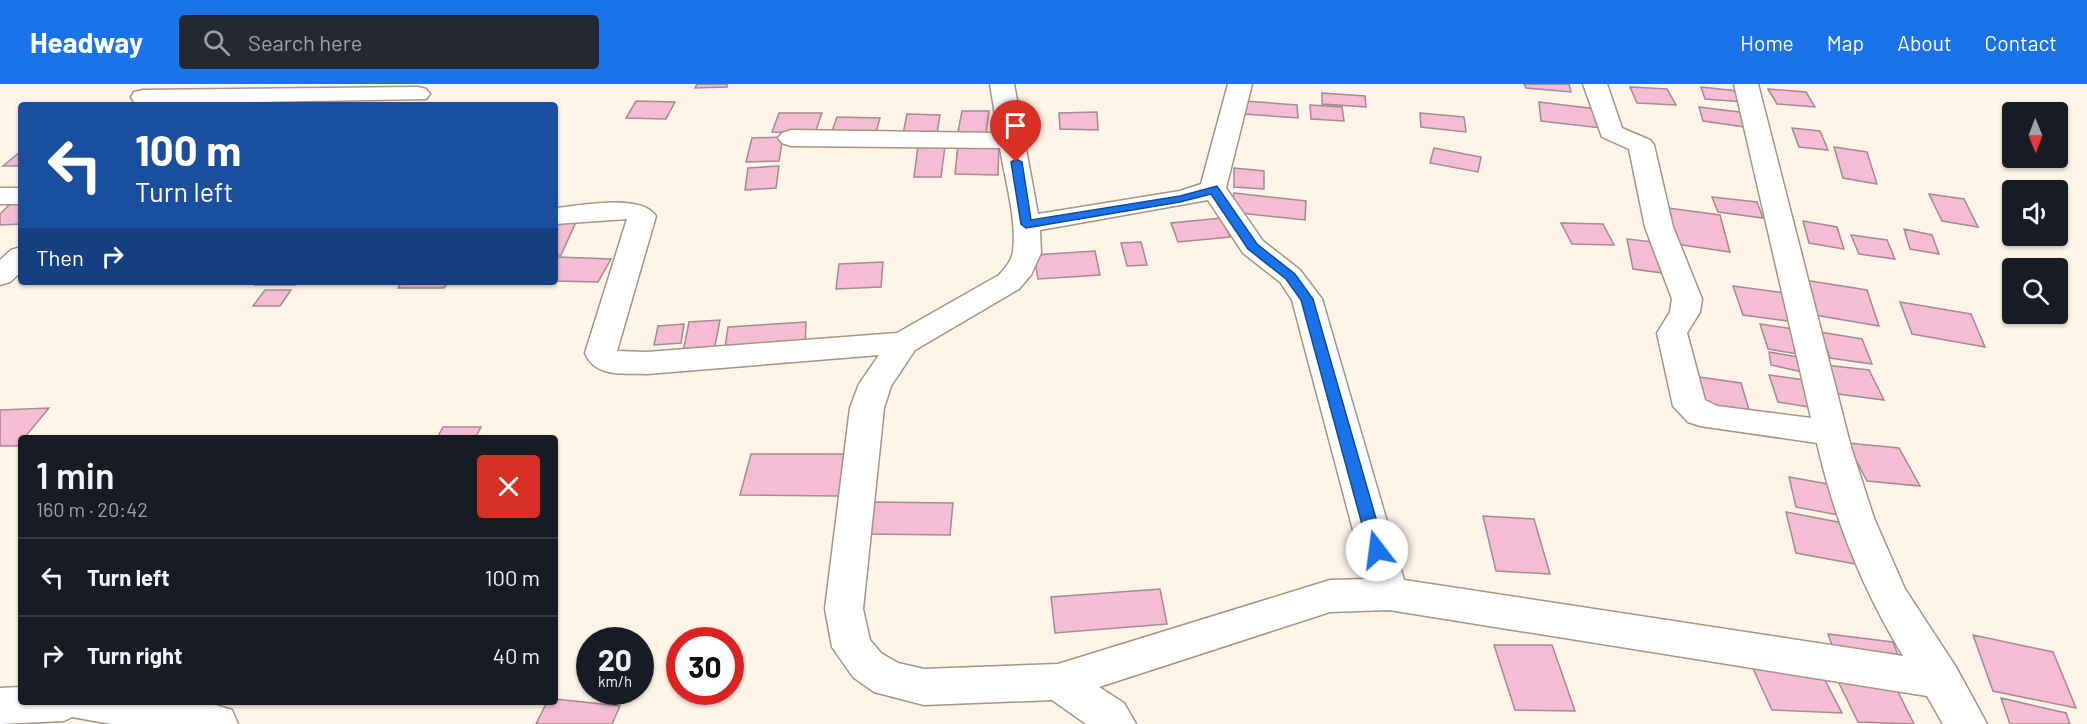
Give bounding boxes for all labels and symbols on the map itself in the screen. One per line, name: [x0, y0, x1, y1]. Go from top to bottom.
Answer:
pin: [990, 100, 1041, 162]
north arrow: [2002, 102, 2068, 168]
position arrow: [1345, 518, 1409, 582]
speed limit sign: 30: [666, 627, 744, 705]

